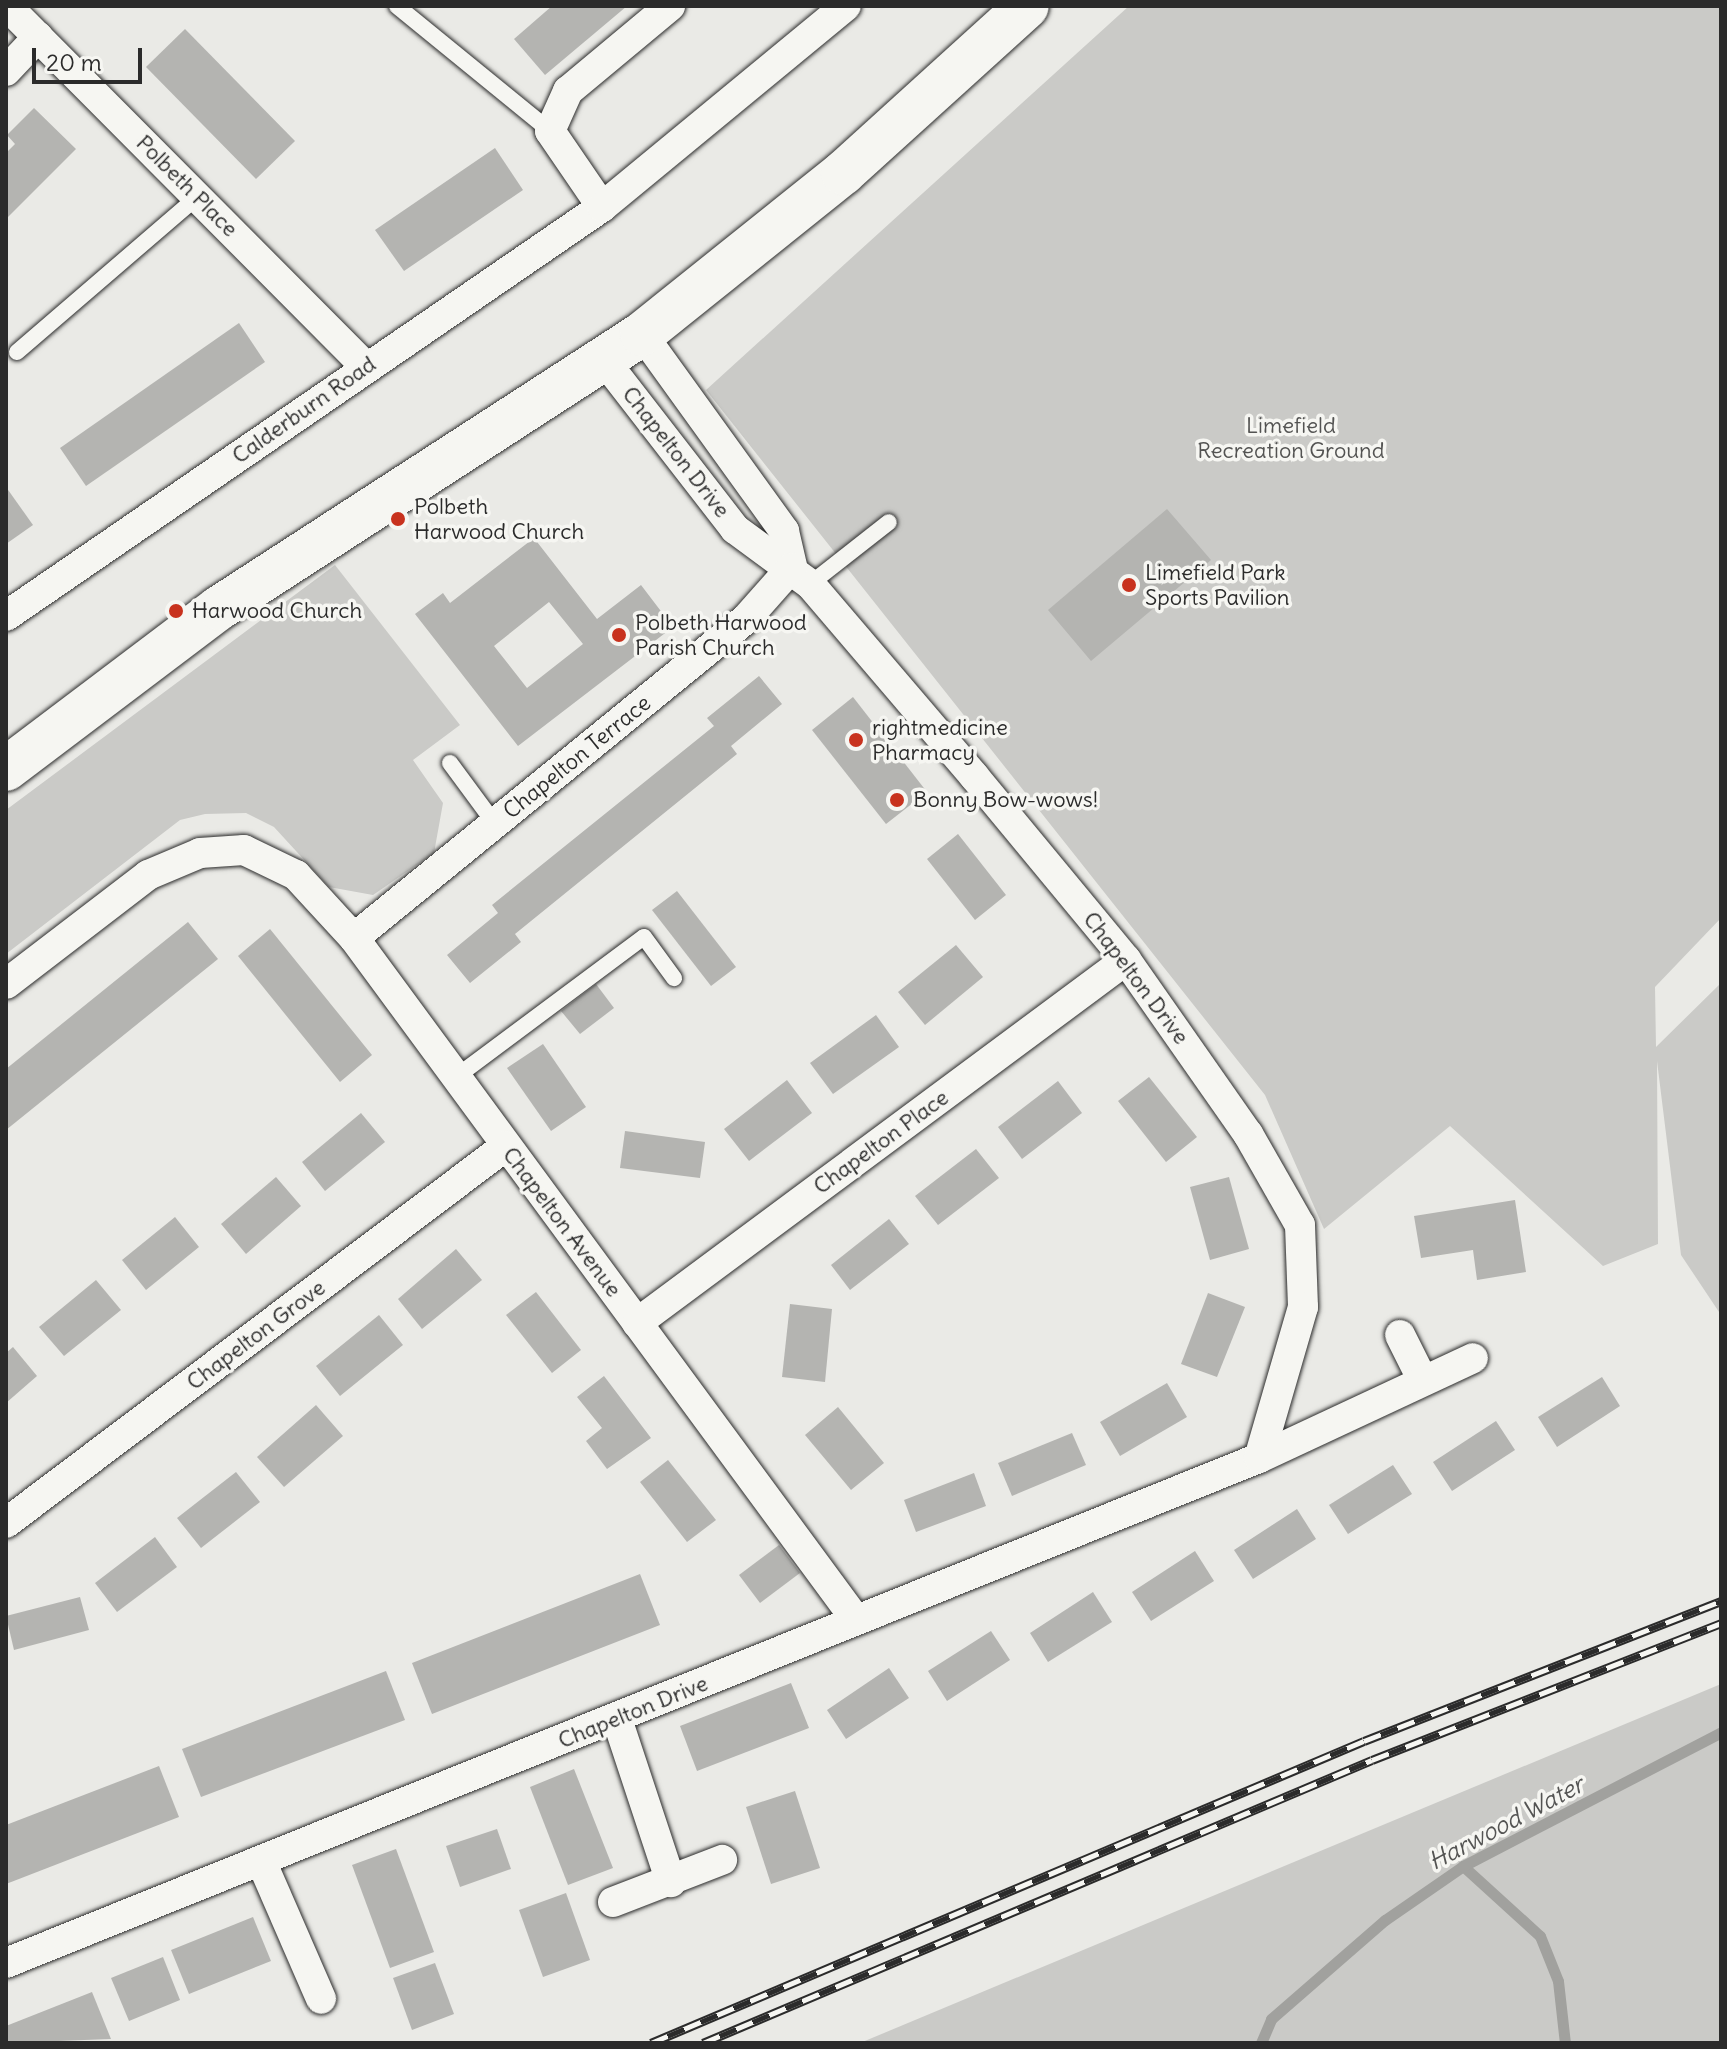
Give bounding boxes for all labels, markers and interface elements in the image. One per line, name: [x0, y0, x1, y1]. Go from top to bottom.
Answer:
scale bar: [36, 32, 146, 82]
text: 20 m: [46, 47, 102, 77]
street label: Polbeth Place: [131, 130, 243, 242]
street label: Calderburn Road: [227, 351, 381, 469]
street label: Chapelton Drive: [617, 381, 735, 523]
park label: Limefield Recreation Ground: [1197, 412, 1385, 464]
place label: Polbeth Harwood Church: [414, 493, 584, 544]
marker: Polbeth Harwood Church: [389, 510, 407, 528]
place label: Limefield Park Sports Pavilion: [1145, 559, 1290, 610]
marker: Limefield Park Sports Pavilion: [1120, 576, 1138, 594]
place label: Harwood Church: [192, 598, 362, 624]
marker: Harwood Church: [167, 602, 185, 620]
place label: Polbeth Harwood Parish Church: [635, 609, 807, 660]
marker: Polbeth Harwood Parish Church: [610, 626, 628, 644]
street label: Chapelton Terrace: [498, 690, 656, 824]
place label: rightmedicine Pharmacy: [872, 714, 1008, 766]
marker: rightmedicine Pharmacy: [847, 731, 865, 749]
place label: Bonny Bow-wows!: [913, 787, 1098, 813]
marker: Bonny Bow-wows!: [888, 791, 906, 809]
street label: Chapelton Drive: [1078, 907, 1194, 1049]
street label: Chapelton Place: [808, 1084, 954, 1200]
street label: Chapelton Avenue: [497, 1142, 627, 1302]
street label: Chapelton Grove: [182, 1274, 330, 1396]
street label: Chapelton Drive: [554, 1670, 712, 1754]
water label: Harwood Water: [1423, 1770, 1589, 1876]

